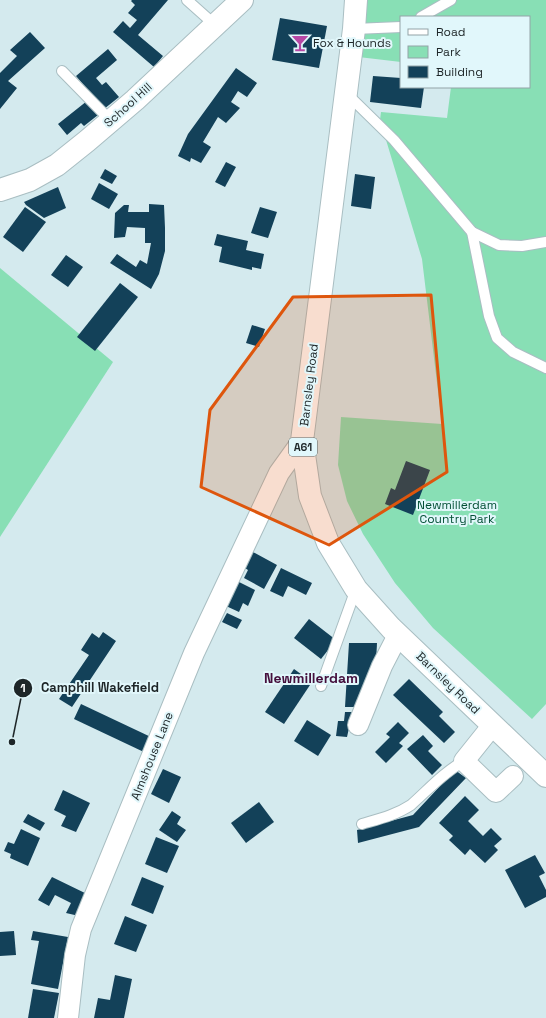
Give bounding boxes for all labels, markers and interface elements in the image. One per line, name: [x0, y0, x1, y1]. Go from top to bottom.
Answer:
legend: [400, 16, 530, 88]
text: Road: [436, 24, 465, 40]
bar icon: Fox & Hounds: [290, 33, 310, 53]
place label: Fox & Hounds: [313, 35, 391, 51]
text: Park: [436, 44, 461, 60]
text: Building: [436, 64, 483, 80]
street label: School Hill: [101, 79, 155, 131]
street label: Barnsley Road: [296, 343, 322, 427]
road number: A61: [289, 438, 317, 456]
park label: Newmillerdam Country Park: [417, 497, 497, 527]
street label: Barnsley Road: [413, 648, 483, 718]
district label: Newmillerdam: [264, 669, 358, 687]
callout: Camphill Wakefield: [13, 675, 167, 700]
text: Camphill Wakefield: [41, 679, 159, 696]
text: 1: [20, 680, 26, 696]
street label: Almshouse Lane: [127, 710, 177, 802]

